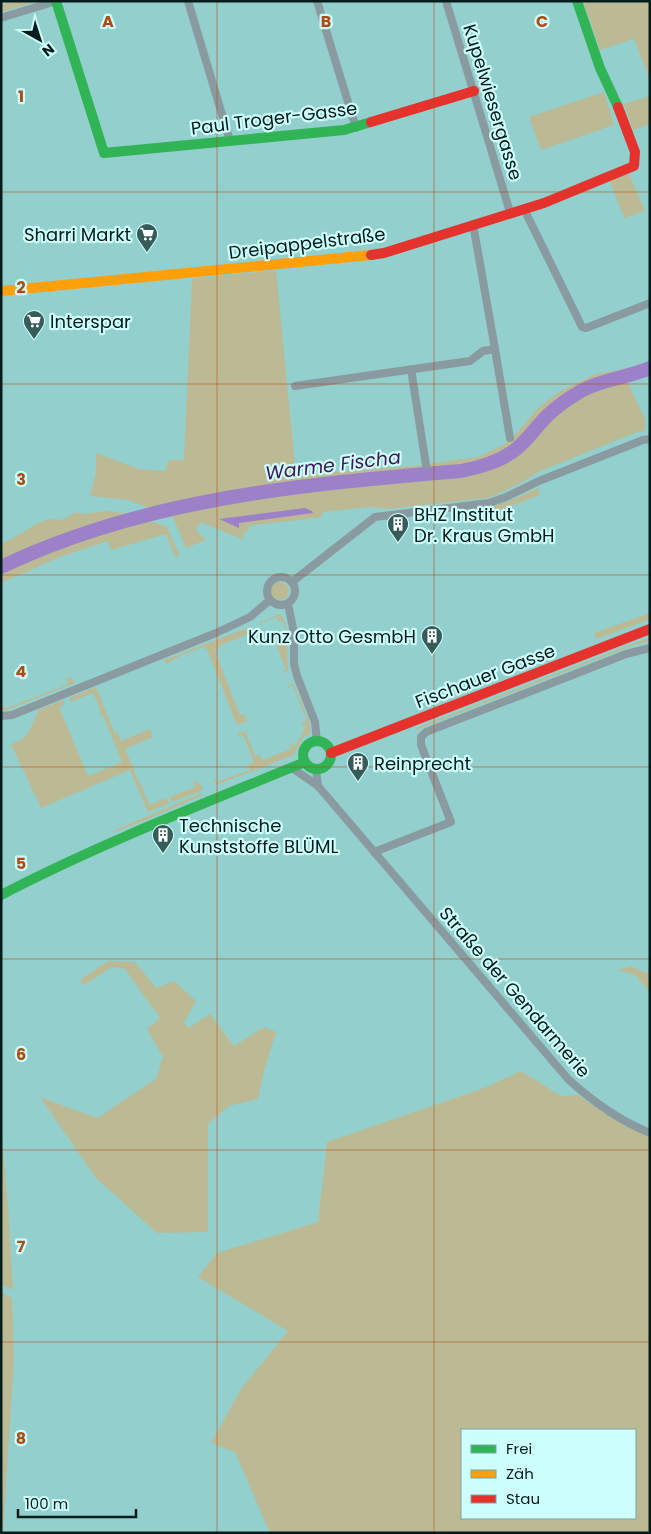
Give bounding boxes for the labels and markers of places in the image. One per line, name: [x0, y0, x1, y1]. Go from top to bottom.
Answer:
place label: Sharri Markt: [24, 222, 131, 247]
supermarket icon: Sharri Markt: [135, 222, 159, 253]
supermarket icon: Interspar: [22, 309, 46, 340]
place label: Interspar: [50, 309, 131, 334]
place label: BHZ Institut Dr. Kraus GmbH: [414, 502, 555, 548]
building icon: BHZ Institut Dr. Kraus GmbH: [386, 512, 410, 543]
place label: Kunz Otto GesmbH: [248, 624, 416, 649]
building icon: Kunz Otto GesmbH: [420, 624, 444, 655]
building icon: Reinprecht: [346, 751, 370, 782]
place label: Reinprecht: [374, 751, 471, 776]
place label: Technische Kunststoffe BLÜML: [179, 813, 339, 859]
building icon: Technische Kunststoffe BLÜML: [151, 823, 175, 854]

